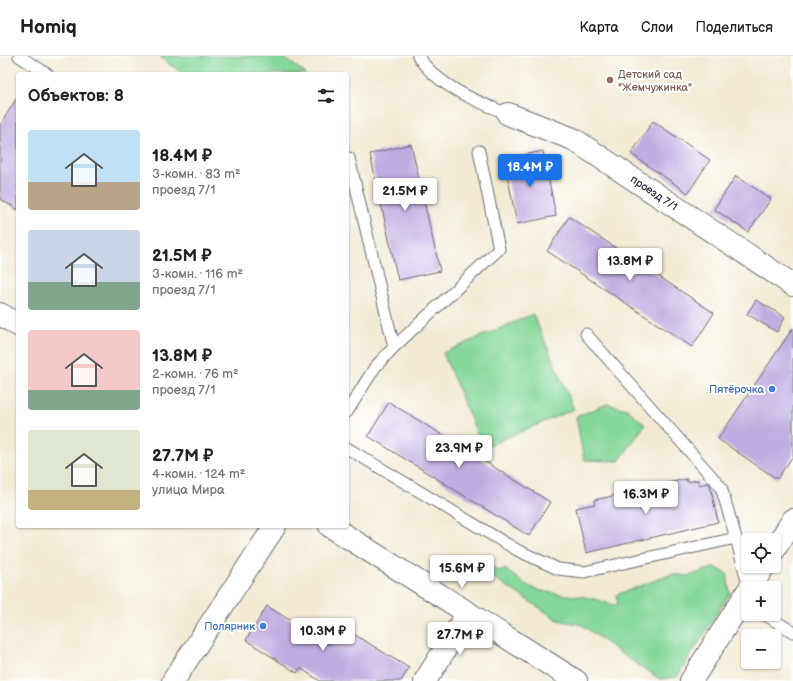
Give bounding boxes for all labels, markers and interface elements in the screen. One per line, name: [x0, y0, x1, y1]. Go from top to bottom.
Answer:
text: Homiq: [20, 16, 77, 39]
text: Карта: [579, 19, 619, 36]
text: Слои: [641, 19, 673, 36]
text: Поделиться: [695, 19, 773, 36]
place label: Детский сад "Жемчужинка": [618, 68, 692, 94]
marker: Детский сад "Жемчужинка": [605, 75, 615, 85]
icon: filters: [315, 85, 337, 107]
text: Объектов: 8: [28, 86, 124, 106]
icon: home: [60, 146, 108, 194]
text: 18.4M ₽: [152, 146, 212, 166]
pin: 18.4M ₽: [493, 154, 567, 188]
text: 18.4M ₽: [507, 159, 553, 175]
text: 3-комн. · 83 m²: [152, 166, 241, 182]
street label: проезд 7/1: [628, 173, 680, 213]
pin: 21.5M ₽: [368, 178, 442, 212]
text: проезд 7/1: [152, 182, 216, 198]
text: 21.5M ₽: [382, 183, 428, 199]
icon: home: [60, 246, 108, 294]
text: 21.5M ₽: [152, 246, 212, 266]
pin: 13.8M ₽: [593, 248, 667, 282]
text: 13.8M ₽: [607, 253, 653, 269]
text: 3-комн. · 116 m²: [152, 266, 243, 282]
text: проезд 7/1: [152, 282, 216, 298]
icon: home: [60, 346, 108, 394]
text: 13.8M ₽: [152, 346, 212, 366]
text: 2-комн. · 76 m²: [152, 366, 239, 382]
text: проезд 7/1: [152, 382, 216, 398]
place label: Пятёрочка: [709, 383, 764, 396]
marker: Пятёрочка: [767, 384, 777, 394]
pin: 23.9M ₽: [422, 435, 496, 469]
text: 23.9M ₽: [435, 440, 483, 456]
icon: home: [60, 446, 108, 494]
text: 27.7M ₽: [152, 446, 213, 466]
text: 4-комн. · 124 m²: [152, 466, 245, 482]
pin: 16.3M ₽: [609, 481, 683, 515]
text: улица Мира: [152, 482, 225, 498]
text: 16.3M ₽: [623, 486, 669, 502]
map controls: [741, 533, 781, 669]
button: locate: [741, 533, 781, 573]
pin: 15.6M ₽: [425, 555, 499, 589]
text: 15.6M ₽: [439, 560, 485, 576]
button: +: [741, 581, 781, 621]
pin: 10.3M ₽: [286, 618, 360, 652]
place label: Полярник: [204, 620, 255, 633]
marker: Полярник: [258, 621, 268, 631]
pin: 27.7M ₽: [423, 622, 497, 656]
text: 10.3M ₽: [300, 623, 346, 639]
text: 27.7M ₽: [437, 627, 483, 643]
button: −: [741, 629, 781, 669]

